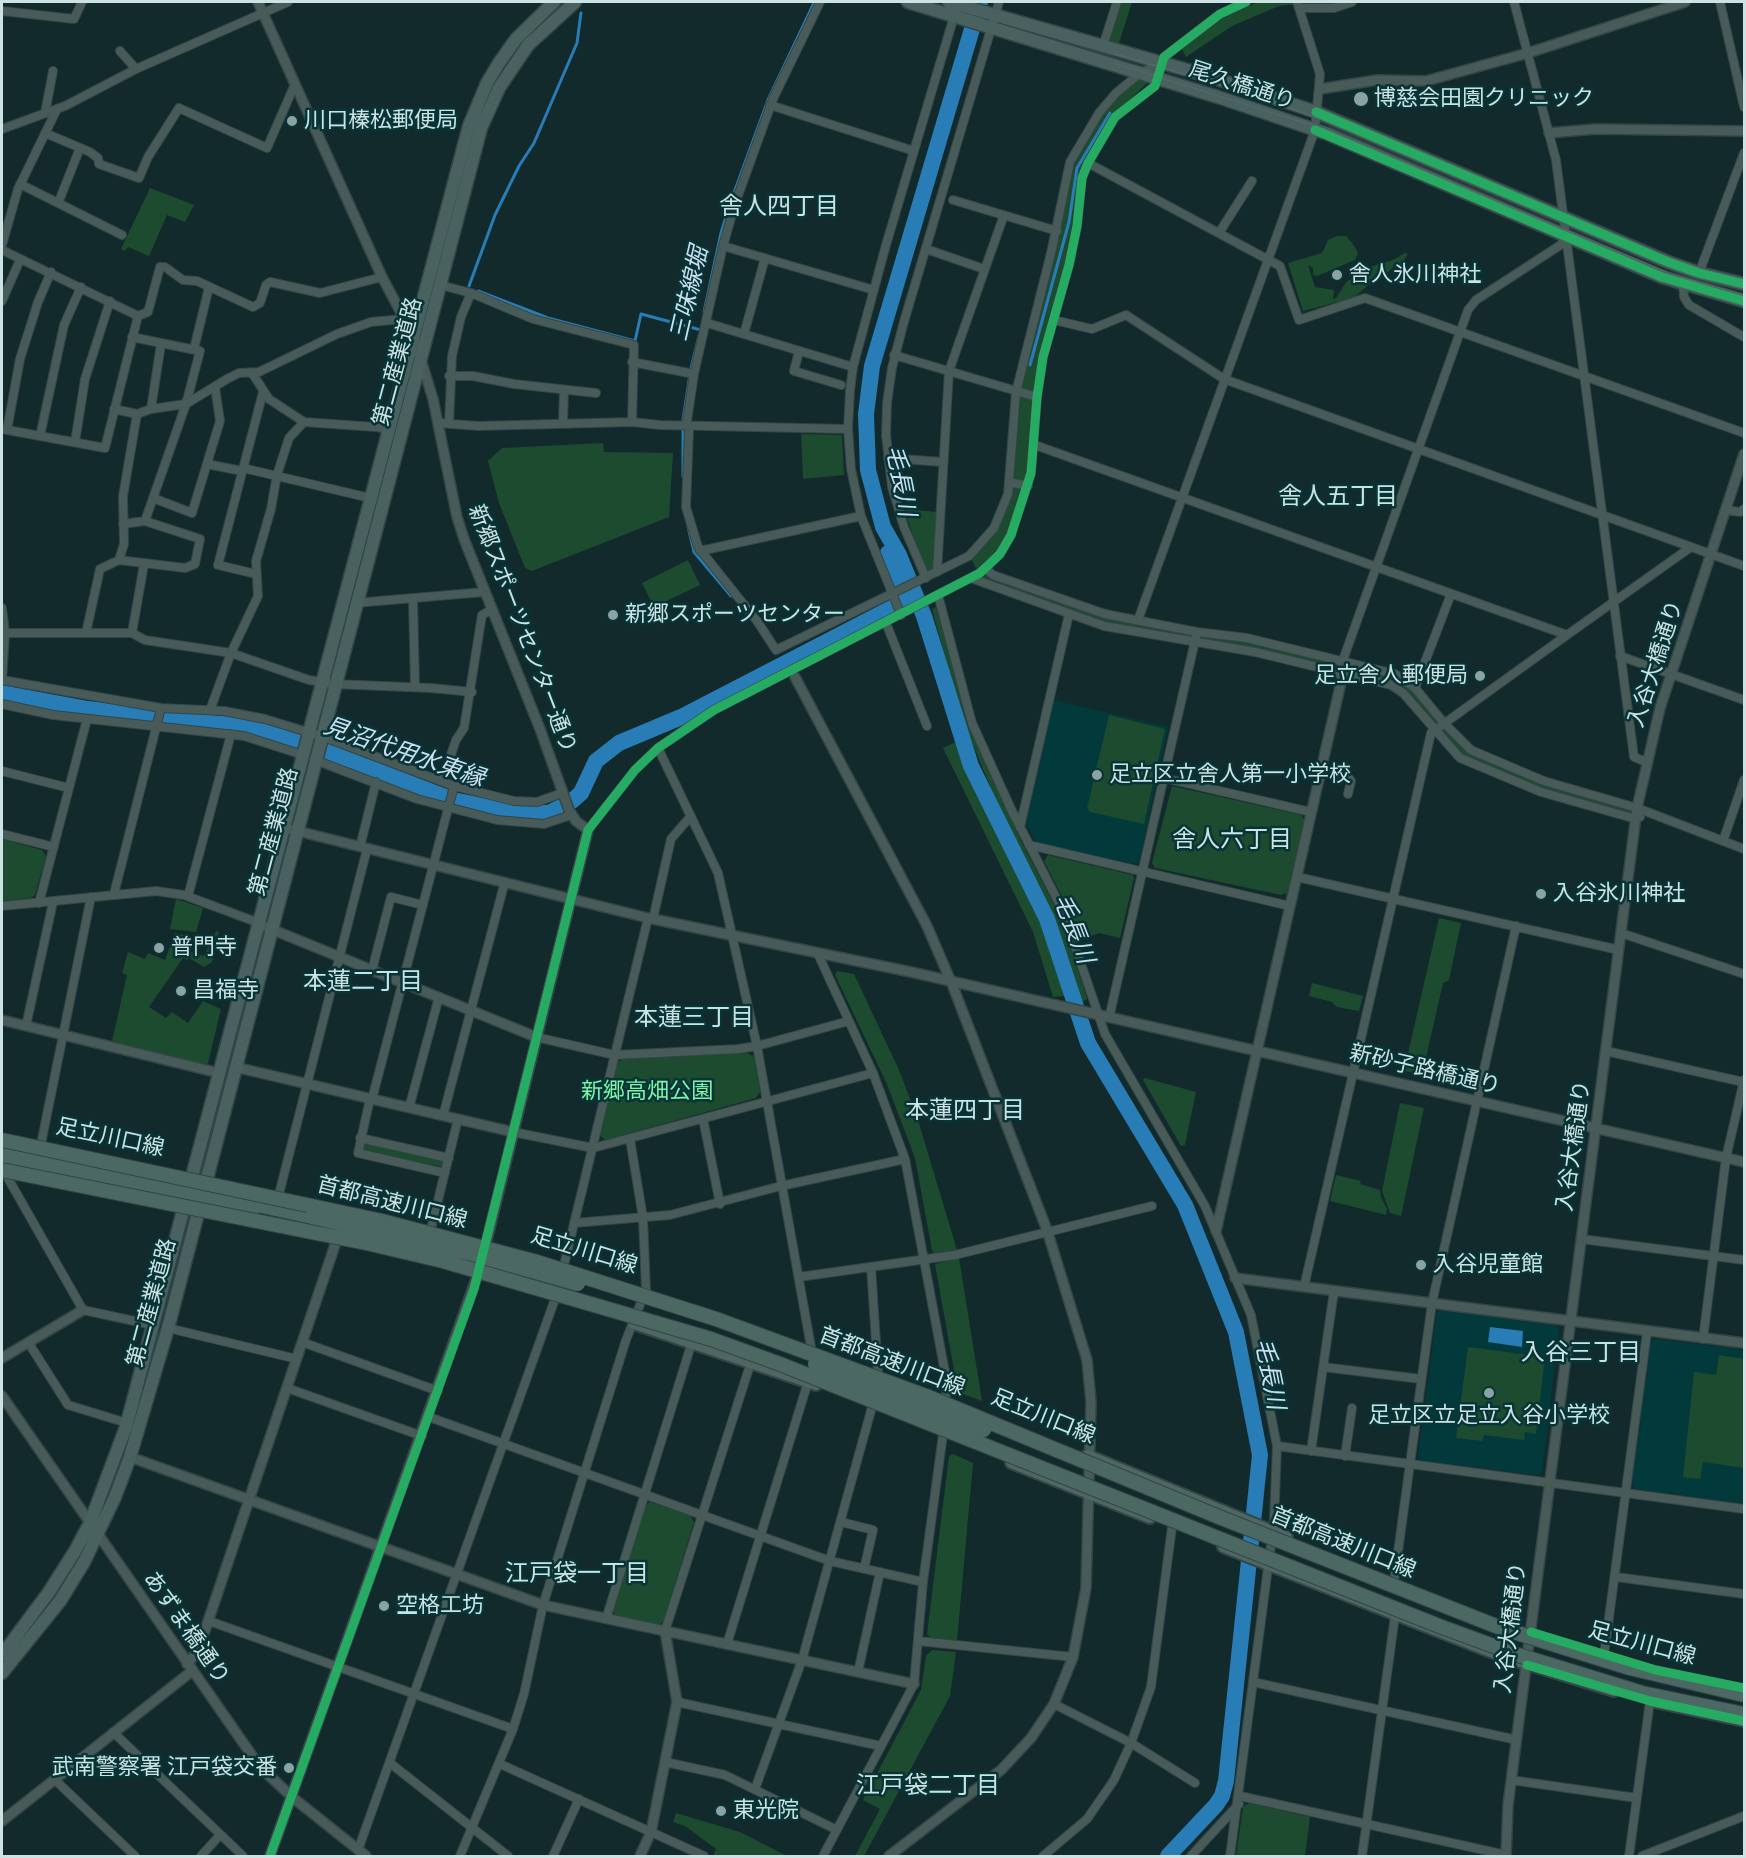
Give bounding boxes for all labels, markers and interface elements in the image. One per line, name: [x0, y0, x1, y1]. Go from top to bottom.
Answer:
street label: 尾久橋通り: [1186, 56, 1298, 116]
place label: 博慈会田園クリニック: [1374, 86, 1594, 112]
marker: 博慈会田園クリニック: [1352, 90, 1370, 108]
place label: 川口榛松郵便局: [304, 108, 458, 134]
marker: 川口榛松郵便局: [285, 114, 299, 128]
district label: 舎人四丁目: [719, 193, 839, 221]
water label: 三味線堀: [665, 244, 715, 344]
place label: 舎人氷川神社: [1349, 262, 1481, 288]
marker: 舎人氷川神社: [1330, 268, 1344, 282]
street label: 第二産業道路: [368, 295, 428, 429]
water label: 毛長川: [879, 443, 921, 519]
district label: 舎人五丁目: [1278, 483, 1398, 511]
street label: 新郷スポーツセンター通り: [462, 501, 582, 757]
street label: 入谷大橋通り: [1623, 597, 1689, 731]
place label: 新郷スポーツセンター: [625, 602, 845, 628]
marker: 新郷スポーツセンター: [606, 608, 620, 622]
place label: 足立舎人郵便局: [1314, 663, 1468, 689]
marker: 足立舎人郵便局: [1473, 669, 1487, 683]
water label: 見沼代用水東縁: [320, 712, 488, 794]
place label: 足立区立舎人第一小学校: [1109, 762, 1351, 788]
street label: 第二産業道路: [244, 765, 304, 899]
marker: 足立区立舎人第一小学校: [1090, 768, 1104, 782]
district label: 舎人六丁目: [1172, 826, 1292, 854]
place label: 入谷氷川神社: [1553, 881, 1685, 907]
marker: 入谷氷川神社: [1534, 887, 1548, 901]
water label: 毛長川: [1047, 890, 1099, 968]
place label: 普門寺: [171, 935, 237, 961]
marker: 普門寺: [152, 941, 166, 955]
district label: 本蓮二丁目: [303, 968, 423, 996]
place label: 昌福寺: [193, 978, 259, 1004]
marker: 昌福寺: [174, 984, 188, 998]
district label: 本蓮三丁目: [634, 1004, 754, 1032]
street label: 新砂子路橋通り: [1347, 1040, 1503, 1100]
park label: 新郷高畑公園: [581, 1079, 713, 1105]
street label: 入谷大橋通り: [1552, 1079, 1596, 1213]
district label: 本蓮四丁目: [905, 1097, 1025, 1125]
street label: 足立川口線: [53, 1114, 167, 1162]
street label: 首都高速川口線: [314, 1172, 470, 1234]
street label: 足立川口線: [528, 1222, 640, 1280]
street label: 第二産業道路: [122, 1236, 182, 1370]
place label: 入谷児童館: [1433, 1252, 1543, 1278]
marker: 入谷児童館: [1414, 1258, 1428, 1272]
street label: 首都高速川口線: [815, 1322, 969, 1402]
water label: 毛長川: [1248, 1336, 1290, 1412]
district label: 入谷三丁目: [1521, 1339, 1641, 1367]
street label: 足立川口線: [987, 1384, 1099, 1450]
marker: 足立区立足立入谷小学校: [1482, 1386, 1496, 1400]
place label: 足立区立足立入谷小学校: [1368, 1403, 1610, 1429]
street label: 首都高速川口線: [1267, 1502, 1419, 1584]
district label: 江戸袋一丁目: [505, 1560, 649, 1588]
street label: 入谷大橋通り: [1490, 1561, 1532, 1695]
street label: あずま橋通り: [137, 1566, 235, 1690]
place label: 空格工坊: [396, 1593, 484, 1619]
marker: 空格工坊: [377, 1599, 391, 1613]
street label: 足立川口線: [1585, 1617, 1699, 1671]
place label: 武南警察署 江戸袋交番: [52, 1755, 277, 1781]
marker: 武南警察署 江戸袋交番: [282, 1761, 296, 1775]
district label: 江戸袋二丁目: [856, 1772, 1000, 1800]
place label: 東光院: [733, 1798, 799, 1824]
marker: 東光院: [714, 1804, 728, 1818]

